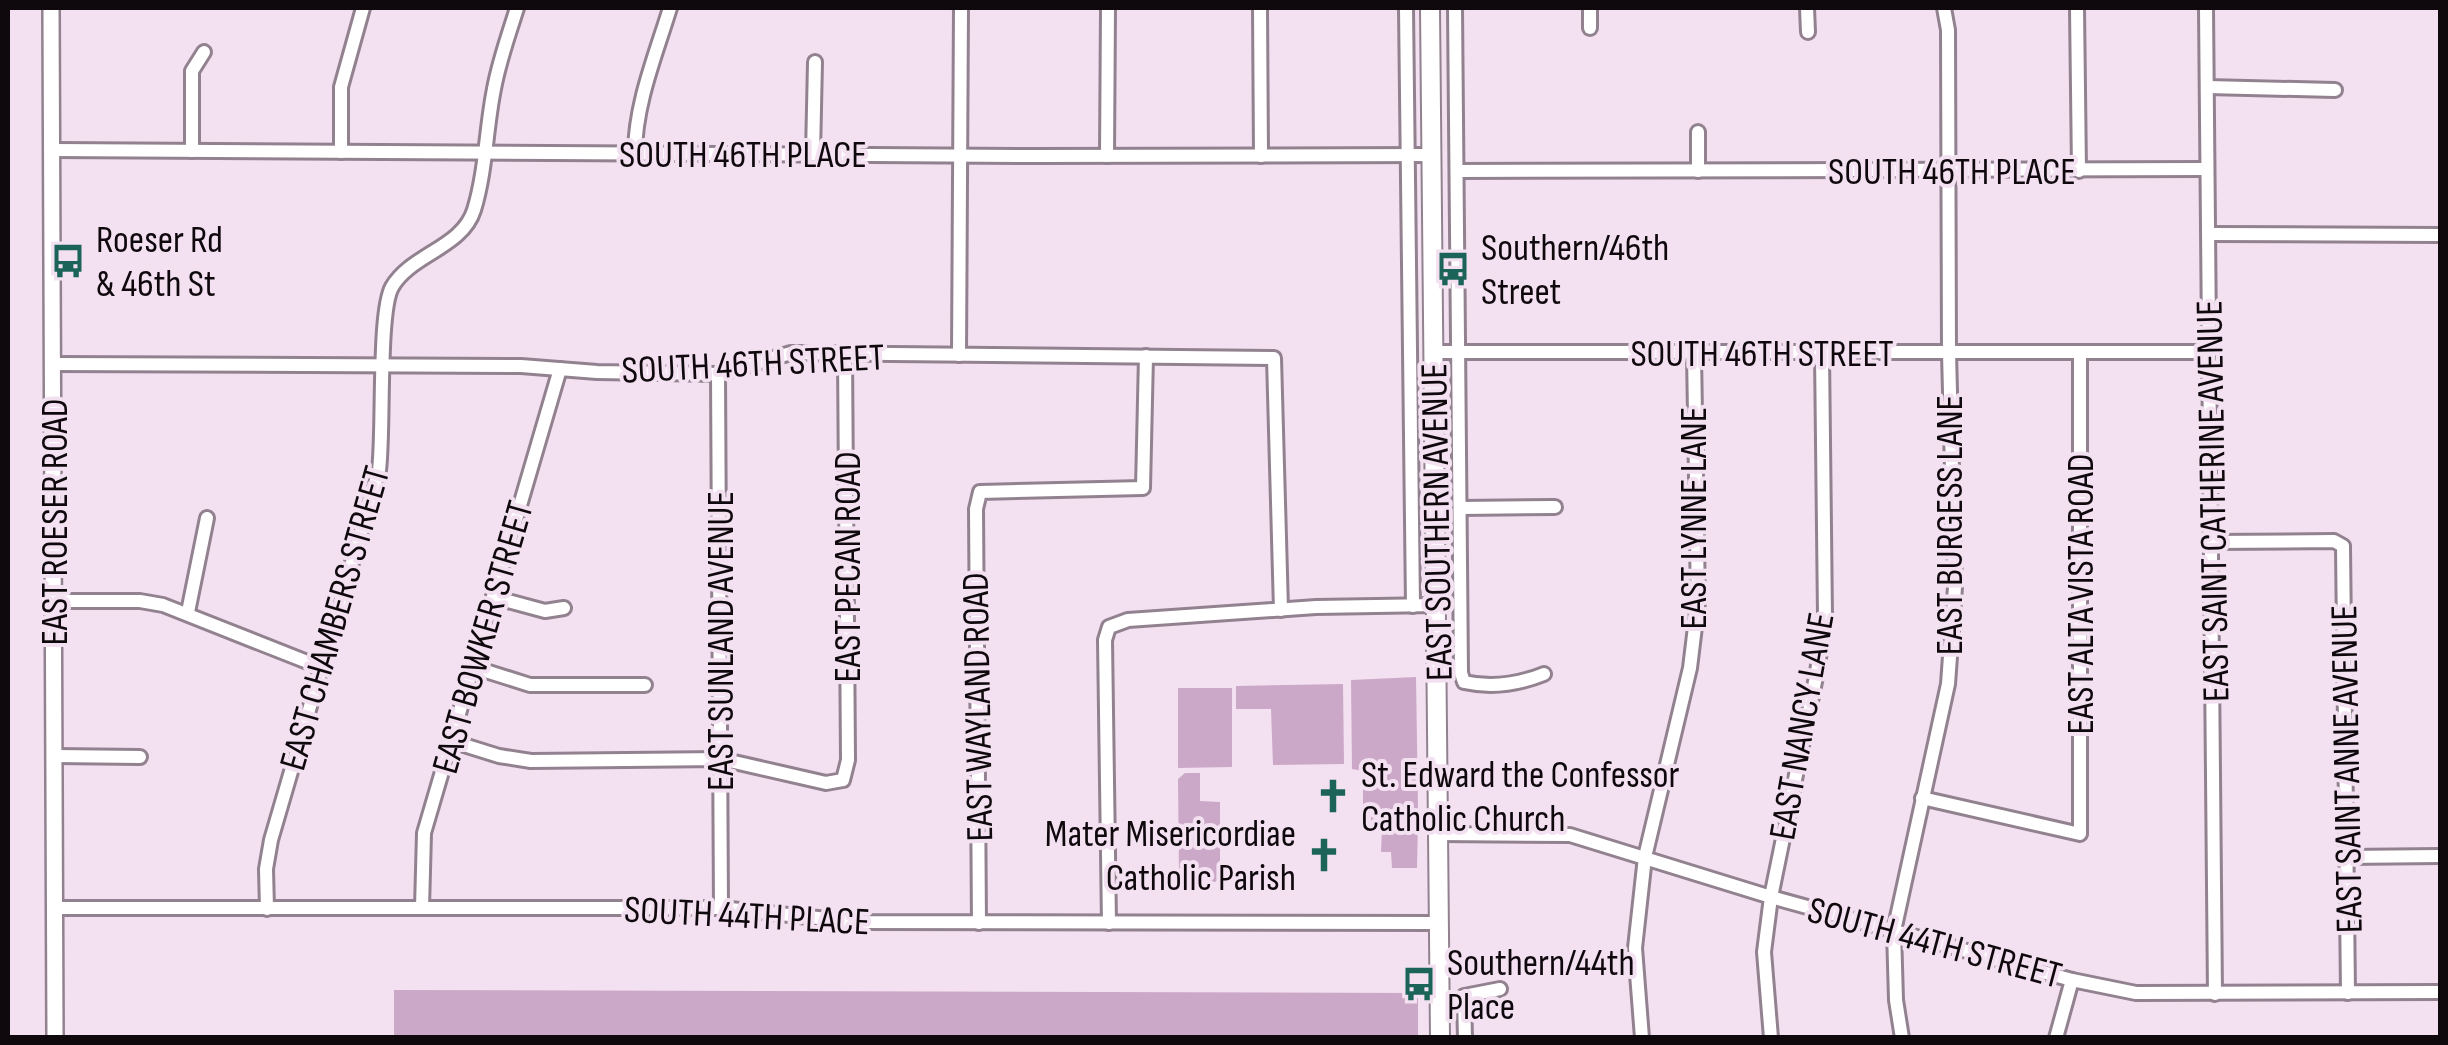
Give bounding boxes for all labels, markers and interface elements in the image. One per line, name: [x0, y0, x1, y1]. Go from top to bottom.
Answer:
street label: SOUTH 46TH PLACE: [619, 133, 867, 178]
street label: SOUTH 46TH PLACE: [1828, 150, 2076, 195]
place label: Roeser Rd & 46th St: [96, 218, 223, 307]
place label: Southern/46th Street: [1481, 226, 1669, 315]
bus stop icon: Roeser Rd & 46th St: [49, 242, 87, 280]
bus stop icon: Southern/46th Street: [1434, 250, 1472, 288]
street label: EAST SAINT CATHERINE AVENUE: [2187, 300, 2240, 702]
street label: SOUTH 46TH STREET: [1630, 332, 1894, 377]
street label: SOUTH 46TH STREET: [620, 335, 886, 394]
street label: EAST SOUTHERN AVENUE: [1412, 363, 1463, 681]
street label: EAST BURGESS LANE: [1928, 395, 1973, 655]
street label: EAST ROESER ROAD: [33, 398, 78, 646]
street label: EAST LYNNE LANE: [1672, 407, 1717, 629]
street label: EAST PECAN ROAD: [826, 451, 871, 683]
street label: EAST ALTA VISTA ROAD: [2059, 454, 2104, 734]
street label: EAST CHAMBERS STREET: [271, 461, 400, 775]
street label: EAST SUNLAND AVENUE: [699, 491, 744, 791]
street label: EAST BOWKER STREET: [423, 496, 544, 779]
street label: EAST WAYLAND ROAD: [954, 572, 1003, 842]
street label: EAST SAINT ANNE AVENUE: [2322, 604, 2373, 934]
street label: EAST NANCY LANE: [1760, 609, 1845, 843]
place label: St. Edward the Confessor Catholic Church: [1361, 753, 1680, 842]
church icon: St. Edward the Confessor Catholic Church: [1314, 777, 1352, 815]
place label: Mater Misericordiae Catholic Parish: [1045, 812, 1296, 901]
church icon: Mater Misericordiae Catholic Parish: [1305, 836, 1343, 874]
street label: SOUTH 44TH PLACE: [623, 888, 871, 945]
street label: SOUTH 44TH STREET: [1803, 888, 2066, 999]
place label: Southern/44th Place: [1447, 941, 1635, 1030]
bus stop icon: Southern/44th Place: [1400, 965, 1438, 1003]

